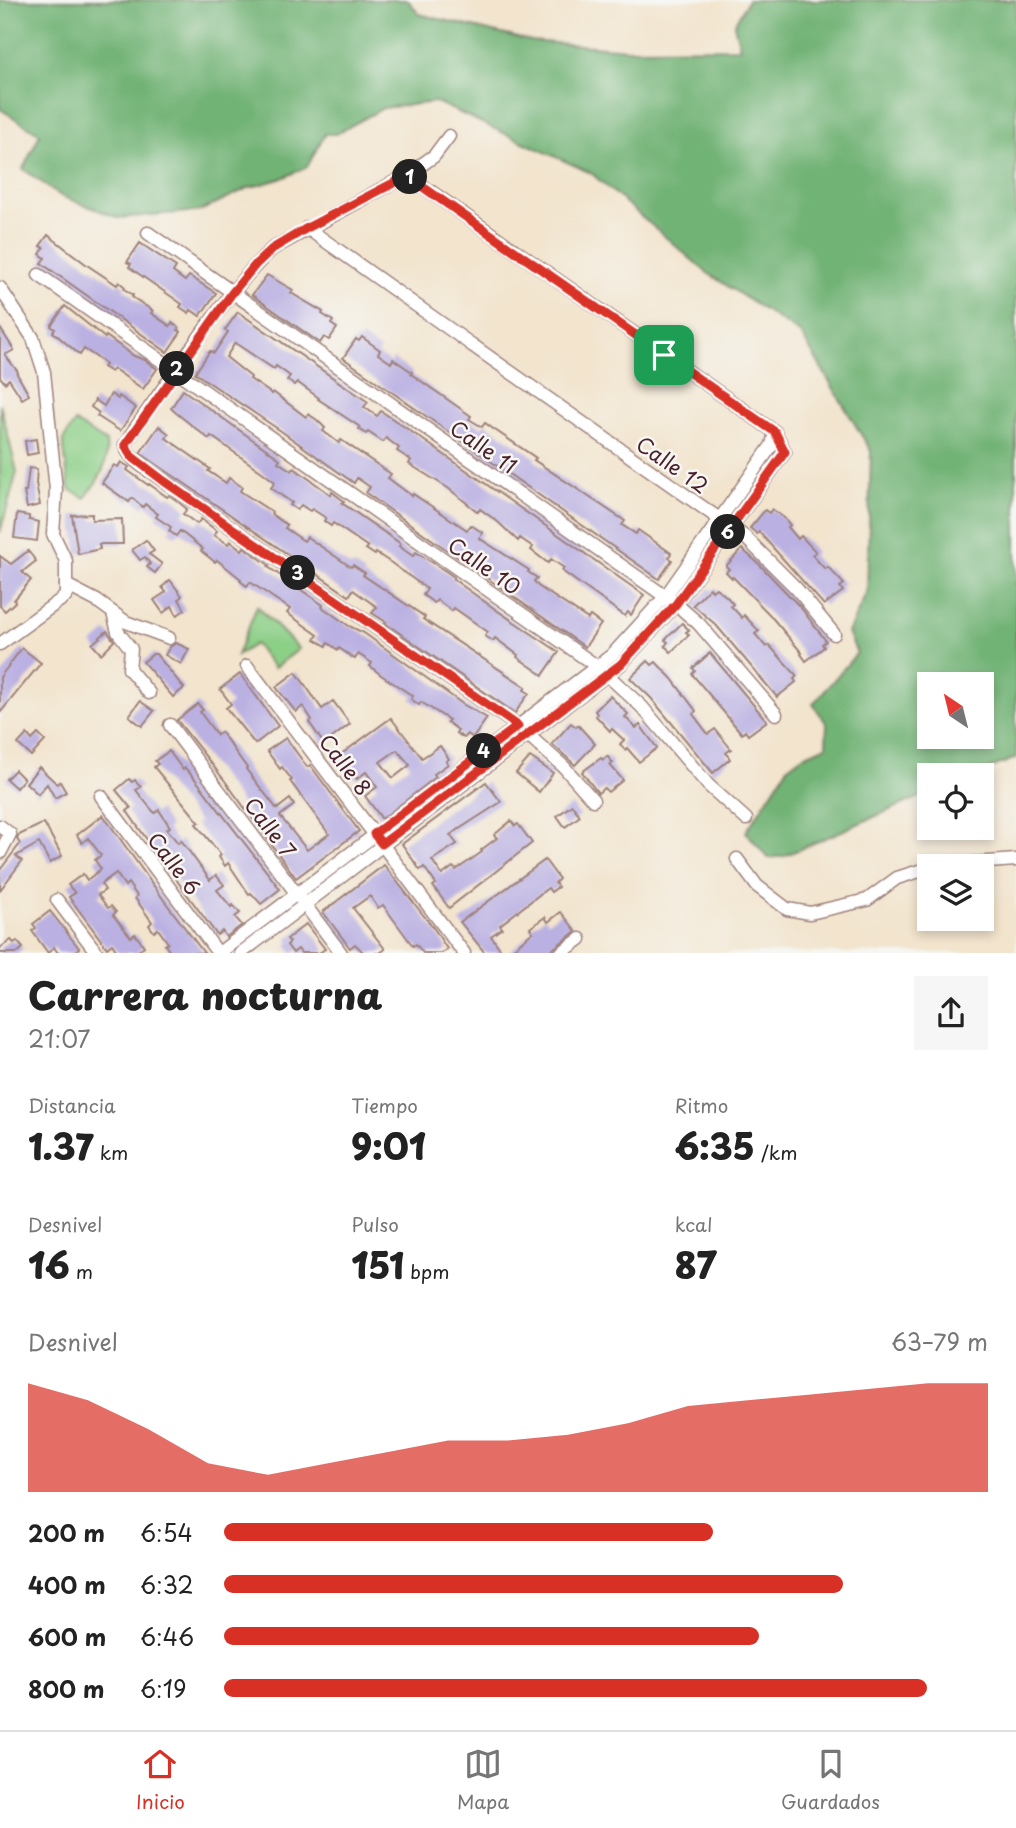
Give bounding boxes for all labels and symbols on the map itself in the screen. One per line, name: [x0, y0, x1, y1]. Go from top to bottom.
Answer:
pin: 1: [392, 160, 428, 194]
pin: [634, 325, 694, 385]
pin: 2: [160, 352, 194, 386]
street label: Calle 11: [444, 411, 524, 481]
street label: Calle 12: [630, 427, 716, 501]
pin: 6: [710, 514, 746, 550]
street label: Calle 10: [442, 528, 528, 602]
pin: 3: [280, 556, 316, 590]
north arrow: [917, 672, 994, 749]
street label: Calle 8: [312, 726, 380, 802]
pin: 4: [466, 734, 502, 768]
street label: Calle 7: [237, 790, 305, 864]
street label: Calle 6: [141, 825, 209, 901]

